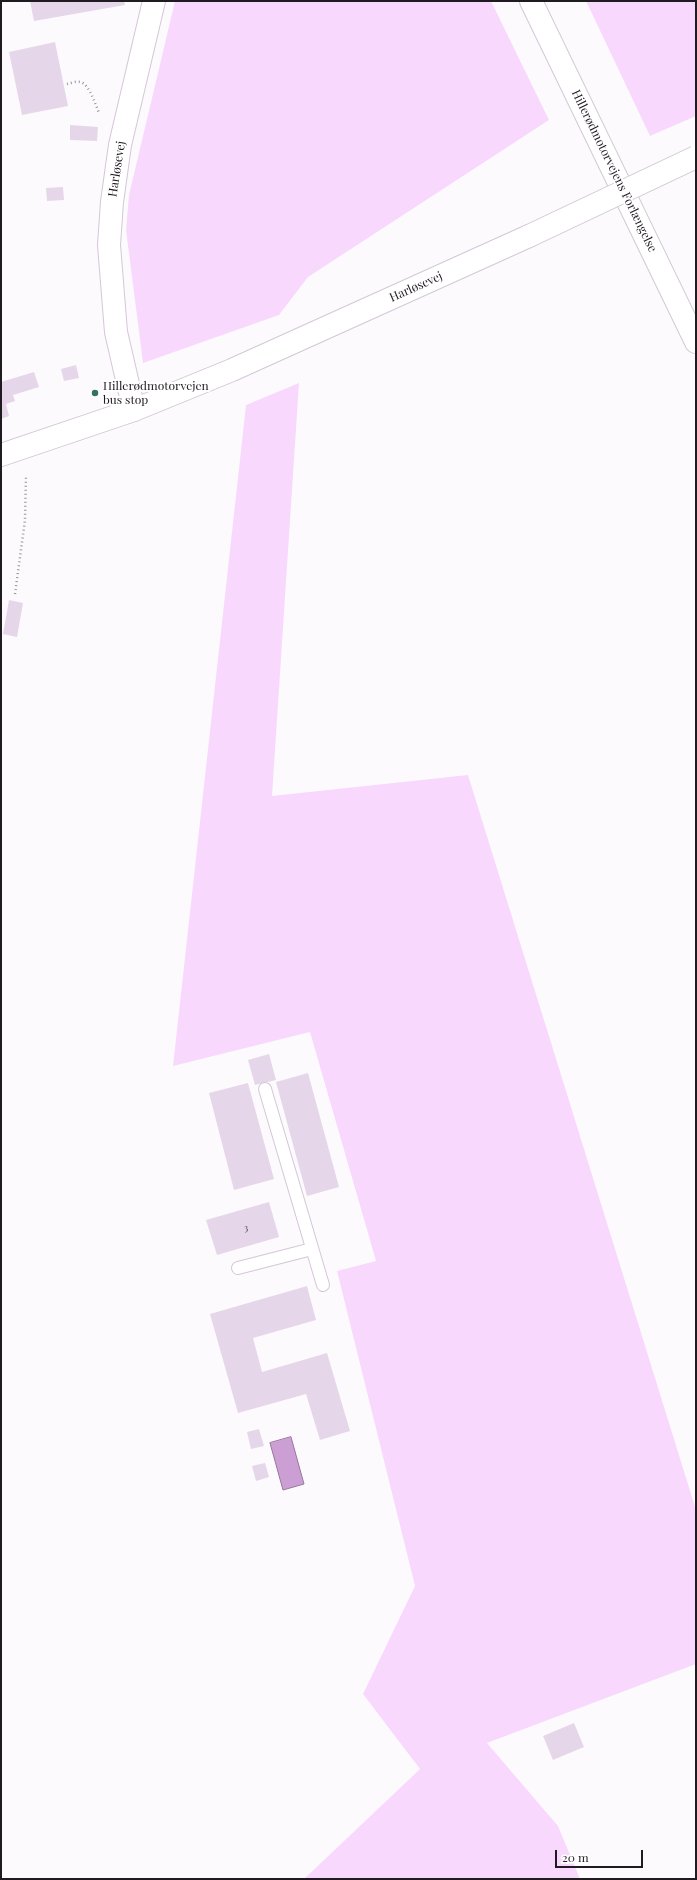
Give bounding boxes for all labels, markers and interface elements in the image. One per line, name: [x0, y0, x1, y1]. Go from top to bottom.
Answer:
street label: Hillerødmotorvejens Forlængelse: [568, 87, 660, 255]
street label: Harløsevej: [105, 140, 129, 198]
street label: Harløsevej: [387, 269, 445, 305]
place label: Hillerødmotorvejen bus stop: [103, 379, 209, 407]
marker: Hillerødmotorvejen bus stop: [90, 388, 100, 398]
house number: 3: [244, 1222, 248, 1234]
scale bar: [557, 1842, 645, 1868]
text: 20 m: [562, 1849, 589, 1865]

